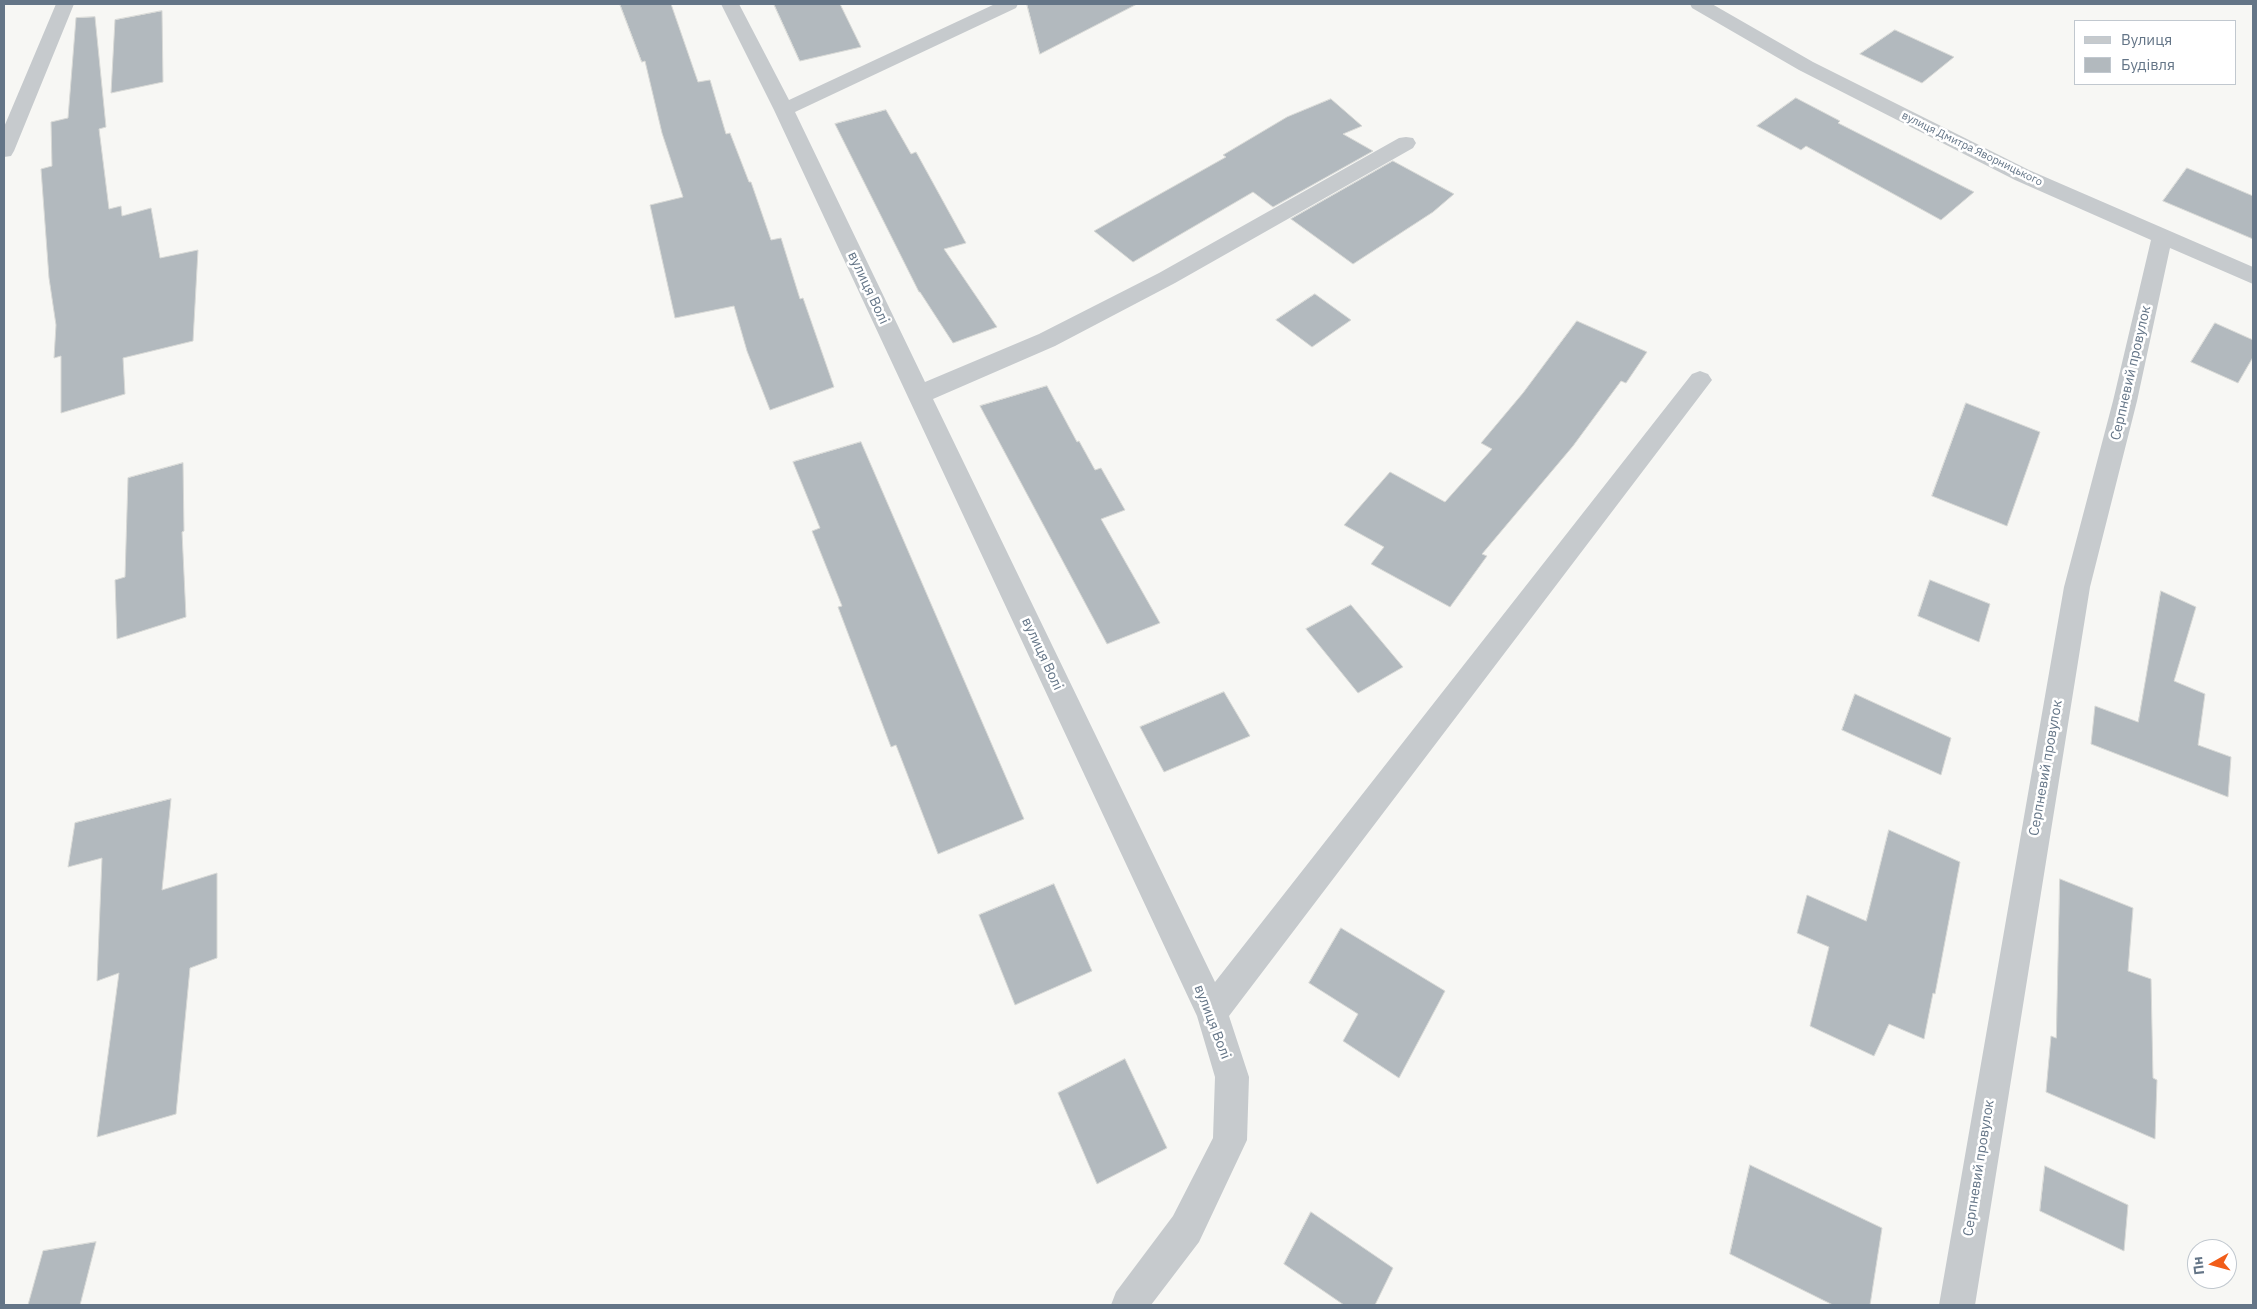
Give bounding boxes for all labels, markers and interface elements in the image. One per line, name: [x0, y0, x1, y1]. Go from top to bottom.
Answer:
legend: [2074, 20, 2237, 85]
text: Вулиця: [2121, 30, 2172, 49]
text: Будівля: [2121, 55, 2175, 74]
street label: вулиця Дмитра Яворницького: [1899, 109, 2045, 189]
street label: вулиця Волі: [844, 249, 892, 327]
street label: Серпневий провулок: [2107, 304, 2155, 442]
street label: вулиця Волі: [1018, 615, 1066, 693]
street label: Серпневий провулок: [2026, 699, 2066, 837]
street label: вулиця Волі: [1190, 983, 1234, 1061]
street label: Серпневий провулок: [1960, 1099, 1998, 1237]
north arrow: [2187, 1239, 2237, 1289]
text: Пн: [2188, 1255, 2208, 1276]

